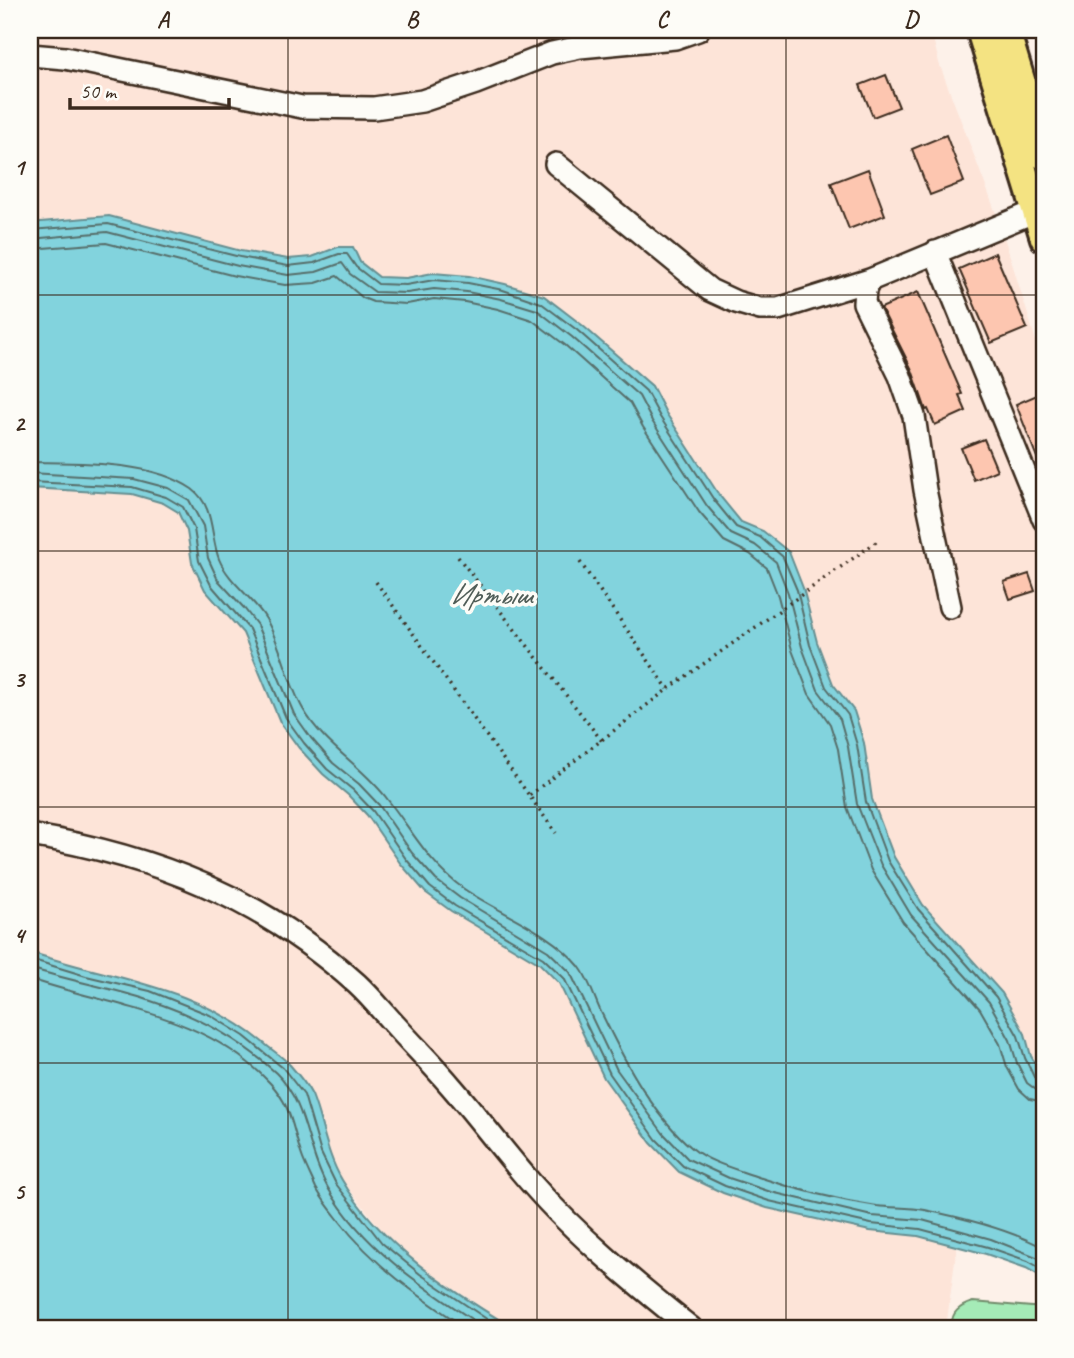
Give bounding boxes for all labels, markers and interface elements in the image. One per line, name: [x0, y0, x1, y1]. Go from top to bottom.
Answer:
text: A: [157, 5, 171, 34]
text: B: [406, 5, 420, 34]
text: C: [657, 5, 671, 34]
text: D: [904, 5, 920, 34]
scale bar: [70, 66, 229, 110]
text: 50 m: [80, 78, 118, 104]
text: 1: [14, 153, 27, 182]
text: 2: [14, 409, 27, 438]
water label: Иртыш: [450, 575, 534, 613]
text: 3: [14, 665, 27, 694]
text: 4: [14, 921, 27, 950]
text: 5: [14, 1177, 26, 1206]

